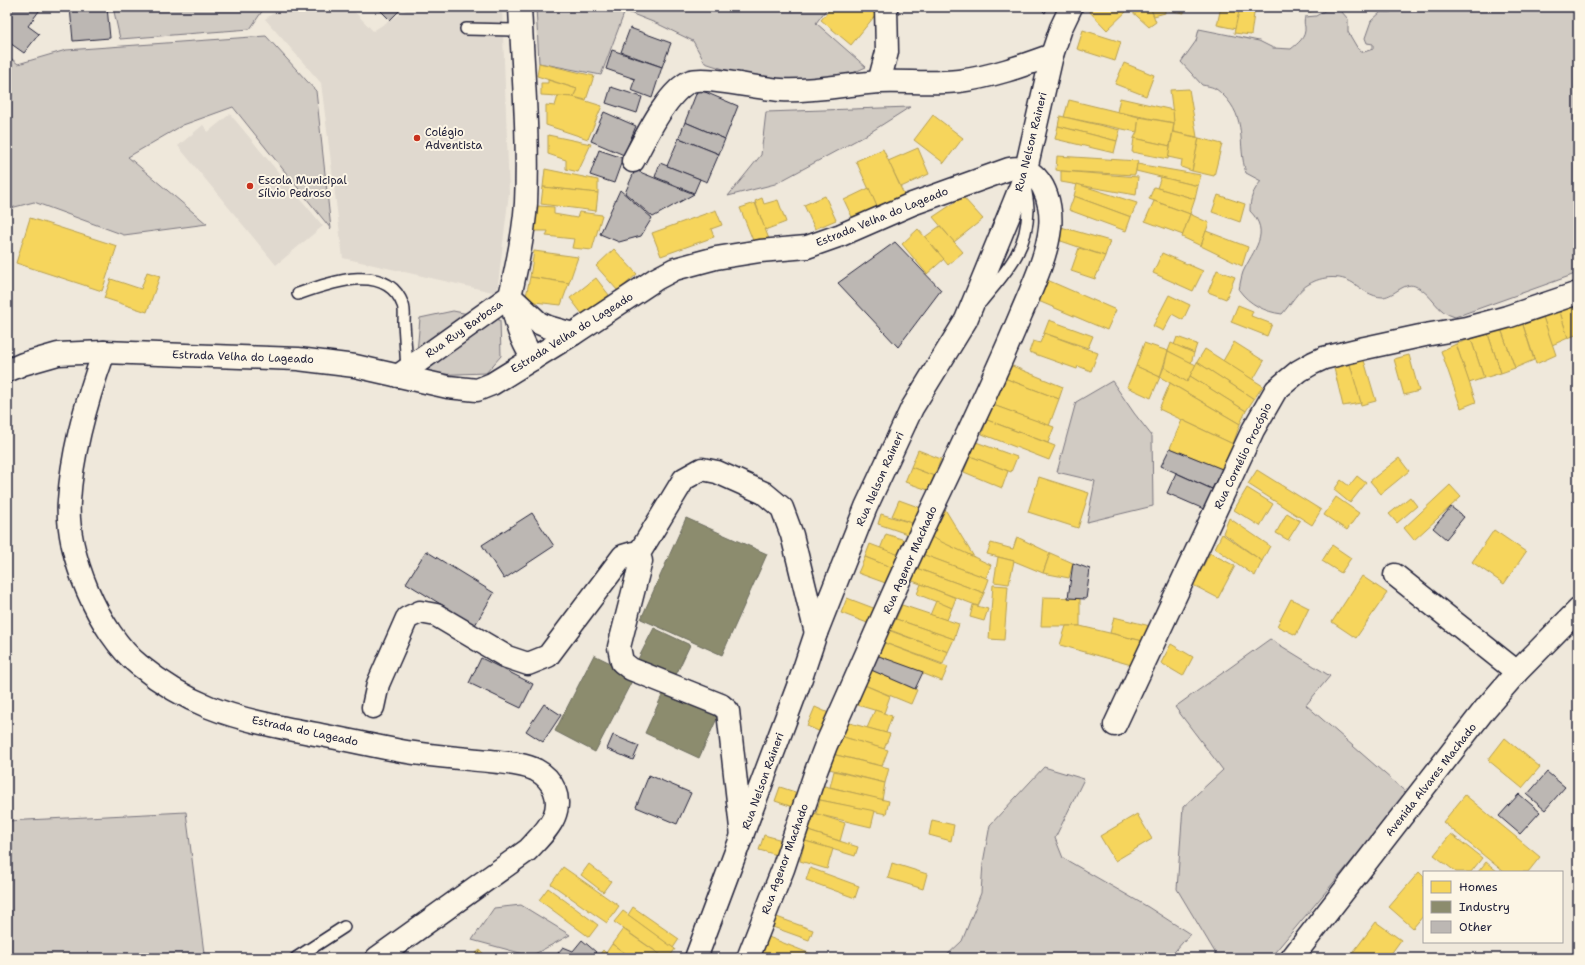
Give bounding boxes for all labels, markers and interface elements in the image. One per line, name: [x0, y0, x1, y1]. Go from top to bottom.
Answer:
street label: Rua Nelson Raineri: [1011, 91, 1051, 193]
place label: Colégio Adventista: [425, 125, 483, 153]
marker: Colégio Adventista: [412, 133, 422, 143]
place label: Escola Municipal Sílvio Pedroso: [258, 173, 347, 201]
marker: Escola Municipal Sílvio Pedroso: [245, 181, 255, 191]
street label: Estrada Velha do Lageado: [814, 183, 951, 250]
street label: Estrada Velha do Lageado: [508, 289, 636, 377]
street label: Rua Ruy Barbosa: [422, 297, 506, 361]
street label: Estrada Velha do Lageado: [172, 347, 314, 367]
street label: Rua Cornélio Procópio: [1211, 400, 1275, 512]
street label: Rua Nelson Raineri: [852, 429, 908, 529]
street label: Rua Agenor Machado: [879, 503, 941, 616]
street label: Estrada do Lageado: [250, 712, 360, 750]
street label: Avenida Alvares Machado: [1382, 720, 1480, 840]
street label: Rua Nelson Raineri: [738, 730, 788, 832]
street label: Rua Agenor Machado: [758, 801, 812, 916]
legend: [1423, 871, 1563, 943]
text: Homes: [1459, 879, 1498, 895]
text: Industry: [1459, 899, 1510, 915]
text: Other: [1459, 919, 1493, 935]

